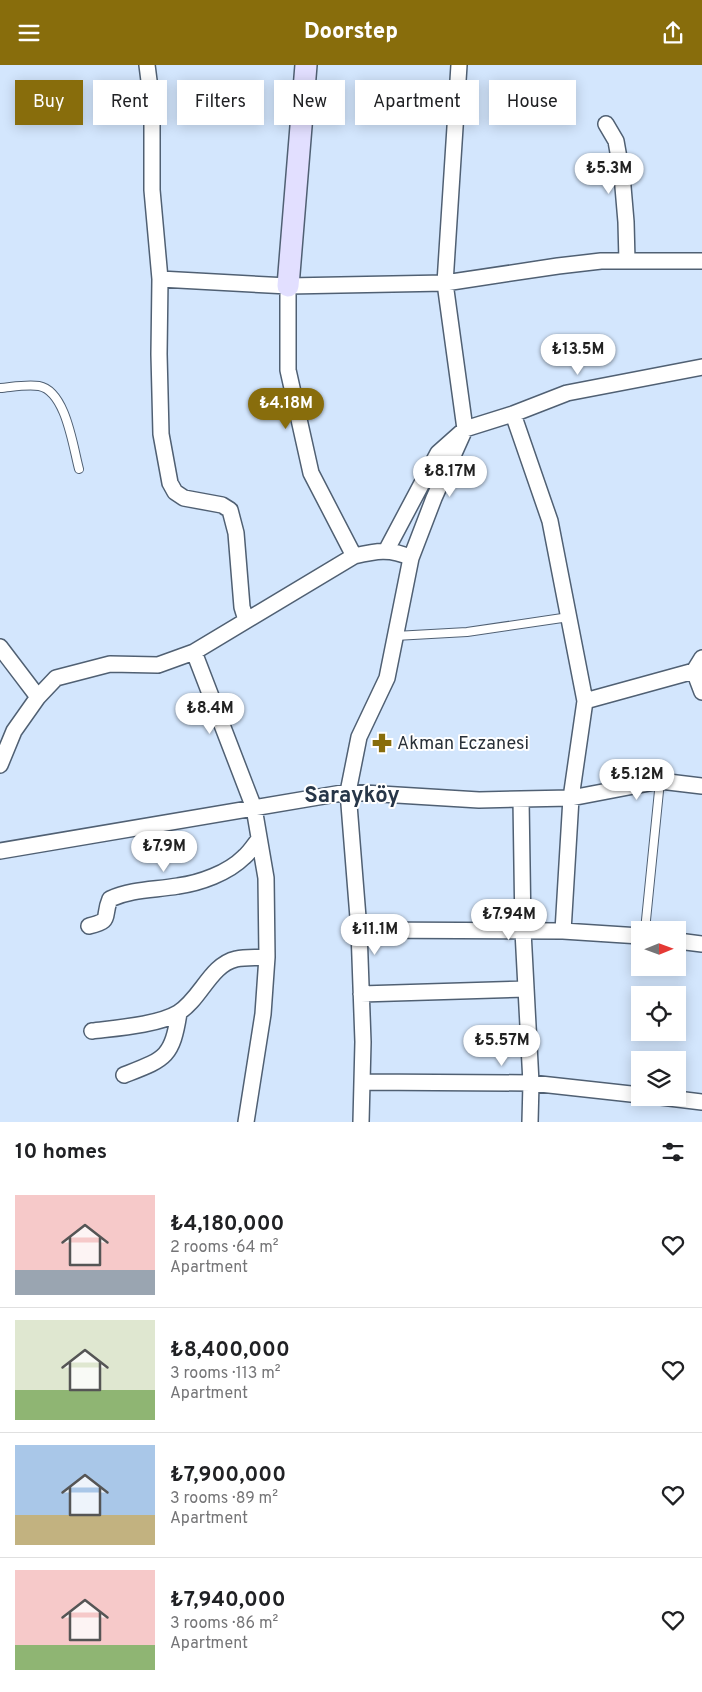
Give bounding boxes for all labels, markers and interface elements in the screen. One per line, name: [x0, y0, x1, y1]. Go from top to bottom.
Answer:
icon: menu: [15, 19, 43, 47]
text: Doorstep: [304, 19, 398, 46]
icon: share: [659, 19, 687, 47]
chip: Buy: [15, 80, 83, 125]
chip: Rent: [93, 80, 167, 125]
chip: Filters: [177, 80, 264, 125]
chip: New: [274, 80, 345, 125]
chip: Apartment: [355, 80, 479, 125]
chip: House: [489, 80, 576, 125]
pin: ₺5.3M: [574, 153, 644, 195]
text: ₺5.3M: [586, 159, 632, 179]
pin: ₺13.5M: [537, 333, 619, 376]
text: ₺13.5M: [552, 340, 604, 360]
pin: ₺4.18M: [245, 387, 327, 430]
text: ₺4.18M: [259, 394, 313, 414]
pin: ₺8.17M: [409, 455, 491, 498]
text: ₺8.17M: [424, 462, 476, 482]
pin: ₺8.4M: [175, 693, 245, 735]
text: ₺8.4M: [186, 699, 234, 719]
pharmacy icon: Akman Eczanesi: [371, 732, 393, 754]
place label: Akman Eczanesi: [397, 733, 529, 756]
pin: ₺5.12M: [596, 759, 678, 801]
text: ₺5.12M: [610, 765, 664, 785]
district label: Sarayköy: [304, 783, 400, 810]
pin: ₺7.9M: [129, 831, 199, 873]
text: ₺7.9M: [142, 837, 186, 857]
pin: ₺7.94M: [468, 899, 550, 941]
text: ₺7.94M: [482, 905, 536, 925]
pin: ₺11.1M: [334, 913, 416, 956]
text: ₺11.1M: [352, 920, 398, 940]
north arrow: [631, 921, 686, 976]
map controls: [631, 921, 686, 1106]
button: locate: [631, 986, 686, 1041]
pin: ₺5.57M: [461, 1025, 543, 1067]
text: ₺5.57M: [474, 1031, 530, 1051]
button: layers: [631, 1051, 686, 1106]
icon: filters: [659, 1138, 687, 1166]
text: 10 homes: [15, 1139, 107, 1166]
text: ₺4,180,000: [170, 1211, 284, 1238]
icon: home: [55, 1215, 115, 1275]
icon: heart: [659, 1231, 687, 1259]
text: 2 rooms · 64 m²: [170, 1238, 279, 1258]
text: Apartment: [170, 1258, 248, 1278]
text: ₺8,400,000: [170, 1337, 290, 1364]
icon: home: [55, 1340, 115, 1400]
icon: heart: [659, 1356, 687, 1384]
text: 3 rooms · 113 m²: [170, 1364, 281, 1384]
text: Apartment: [170, 1384, 248, 1404]
text: ₺7,900,000: [170, 1462, 286, 1489]
icon: home: [55, 1465, 115, 1525]
icon: heart: [659, 1481, 687, 1509]
text: 3 rooms · 89 m²: [170, 1489, 278, 1509]
text: Apartment: [170, 1509, 248, 1529]
text: ₺7,940,000: [170, 1587, 286, 1614]
icon: home: [55, 1590, 115, 1650]
icon: heart: [659, 1606, 687, 1634]
text: 3 rooms · 86 m²: [170, 1614, 278, 1634]
text: Apartment: [170, 1634, 248, 1654]

